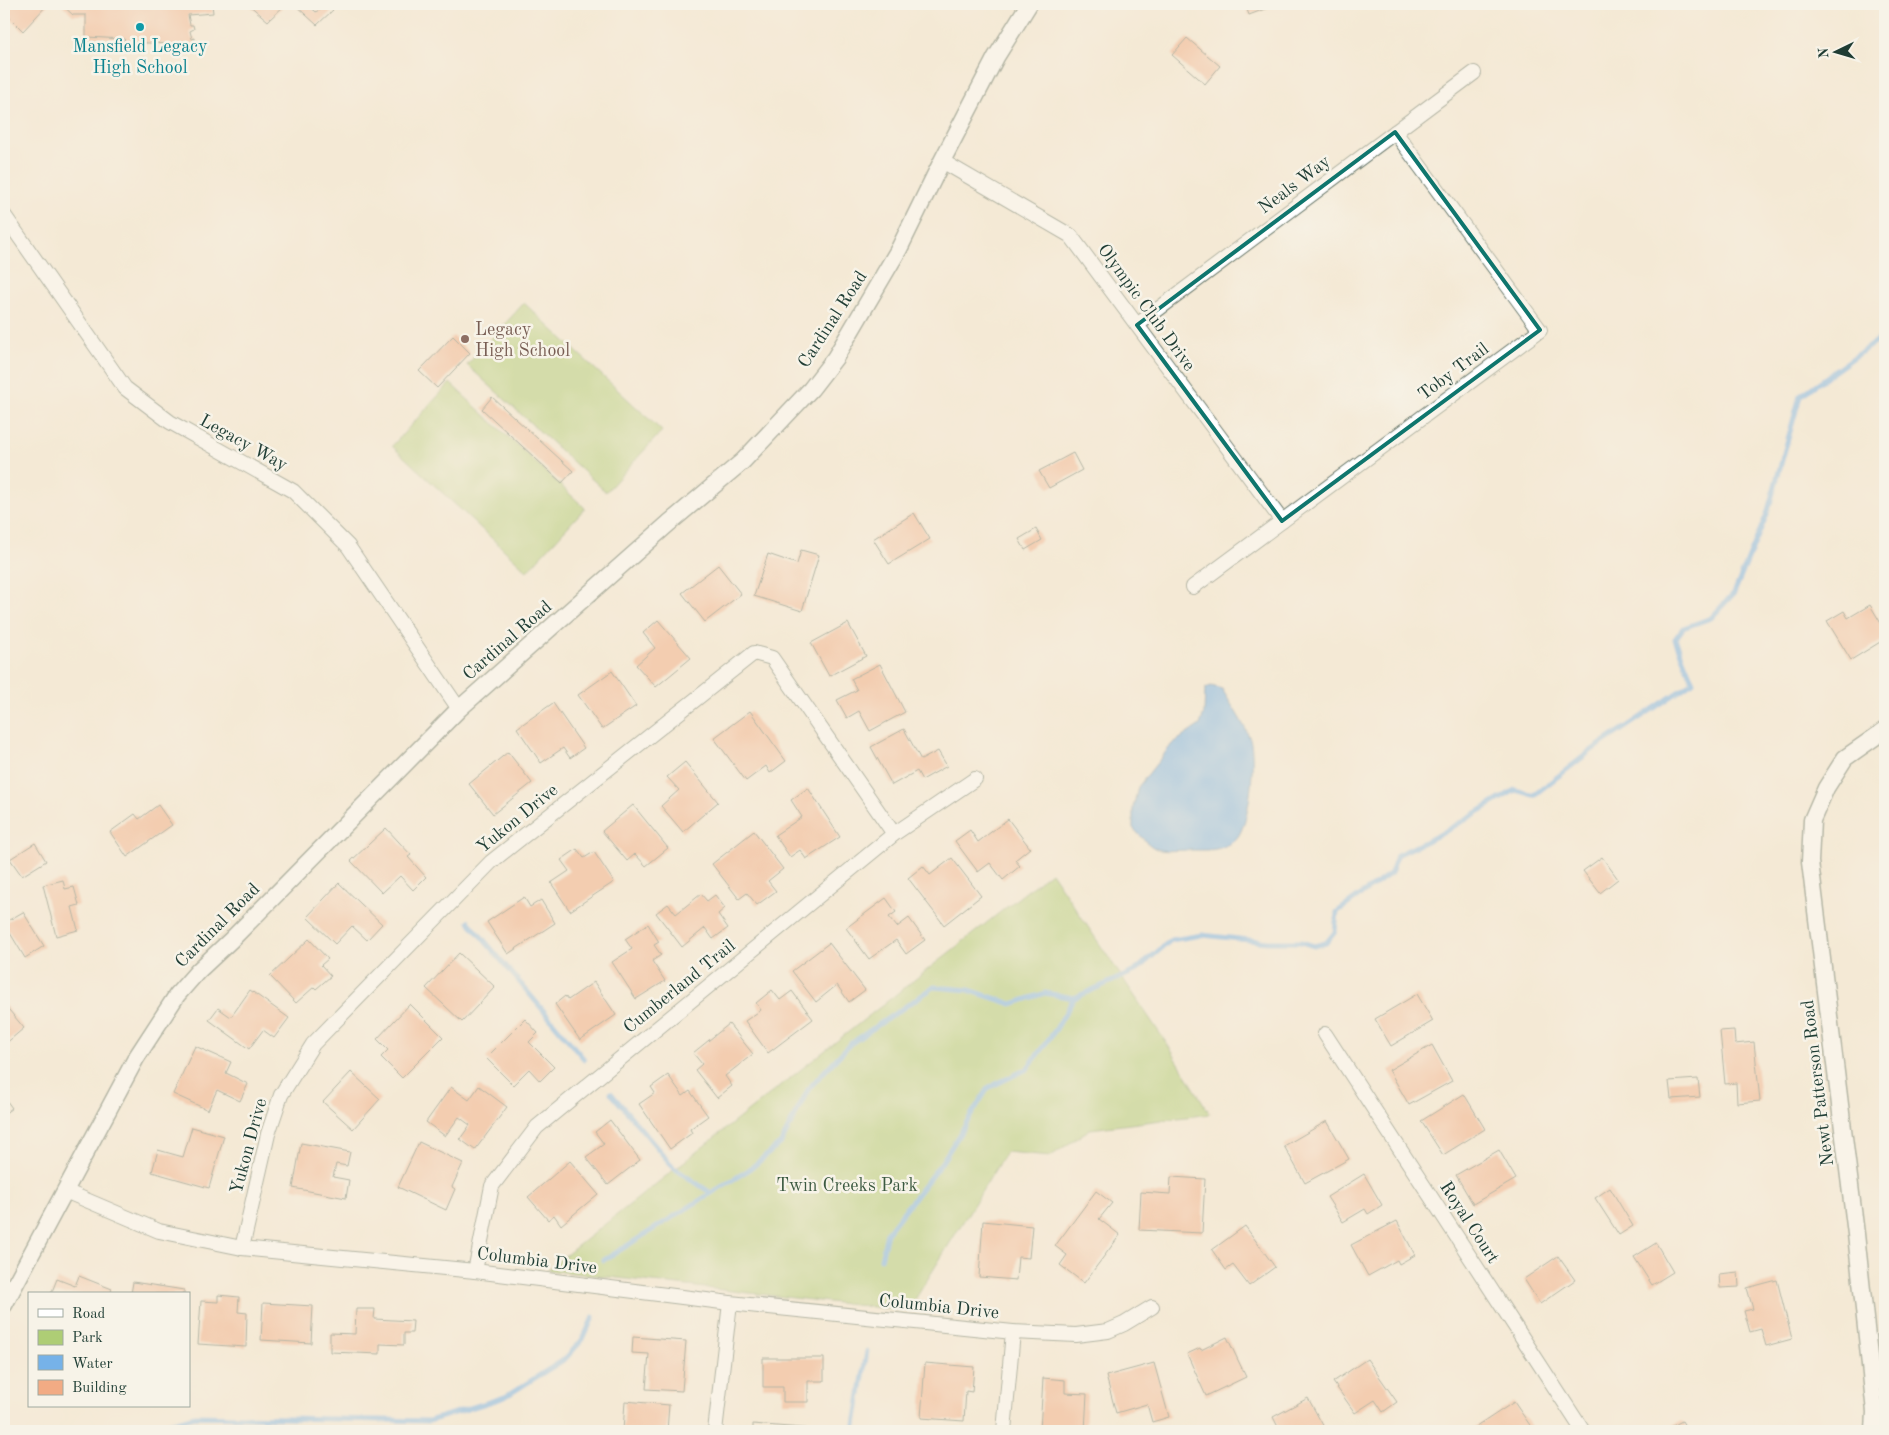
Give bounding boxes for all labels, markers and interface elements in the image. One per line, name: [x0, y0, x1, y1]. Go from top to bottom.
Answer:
marker: Mansfield Legacy High School: [134, 21, 146, 33]
north arrow: [1812, 28, 1862, 78]
place label: Mansfield Legacy High School: [73, 38, 208, 77]
text: N: [1817, 47, 1831, 59]
street label: Neals Way: [1255, 152, 1334, 217]
street label: Olympic Club Drive: [1094, 241, 1198, 375]
street label: Cardinal Road: [795, 268, 871, 371]
place label: Legacy High School: [475, 321, 570, 360]
marker: Legacy High School: [459, 333, 471, 345]
street label: Toby Trail: [1415, 339, 1492, 404]
street label: Legacy Way: [197, 411, 291, 475]
street label: Cardinal Road: [460, 597, 556, 684]
street label: Yukon Drive: [474, 781, 562, 857]
street label: Cardinal Road: [172, 880, 263, 971]
street label: Cumberland Trail: [621, 936, 739, 1037]
street label: Newt Patterson Road: [1799, 999, 1837, 1167]
street label: Yukon Drive: [228, 1096, 270, 1196]
park label: Twin Creeks Park: [776, 1177, 918, 1195]
street label: Royal Court: [1436, 1178, 1502, 1267]
street label: Columbia Drive: [476, 1245, 598, 1277]
legend: [28, 1292, 190, 1408]
street label: Columbia Drive: [878, 1292, 1000, 1322]
text: Road: [72, 1307, 106, 1322]
text: Park: [72, 1331, 103, 1346]
text: Water: [72, 1357, 113, 1372]
text: Building: [72, 1381, 127, 1396]

